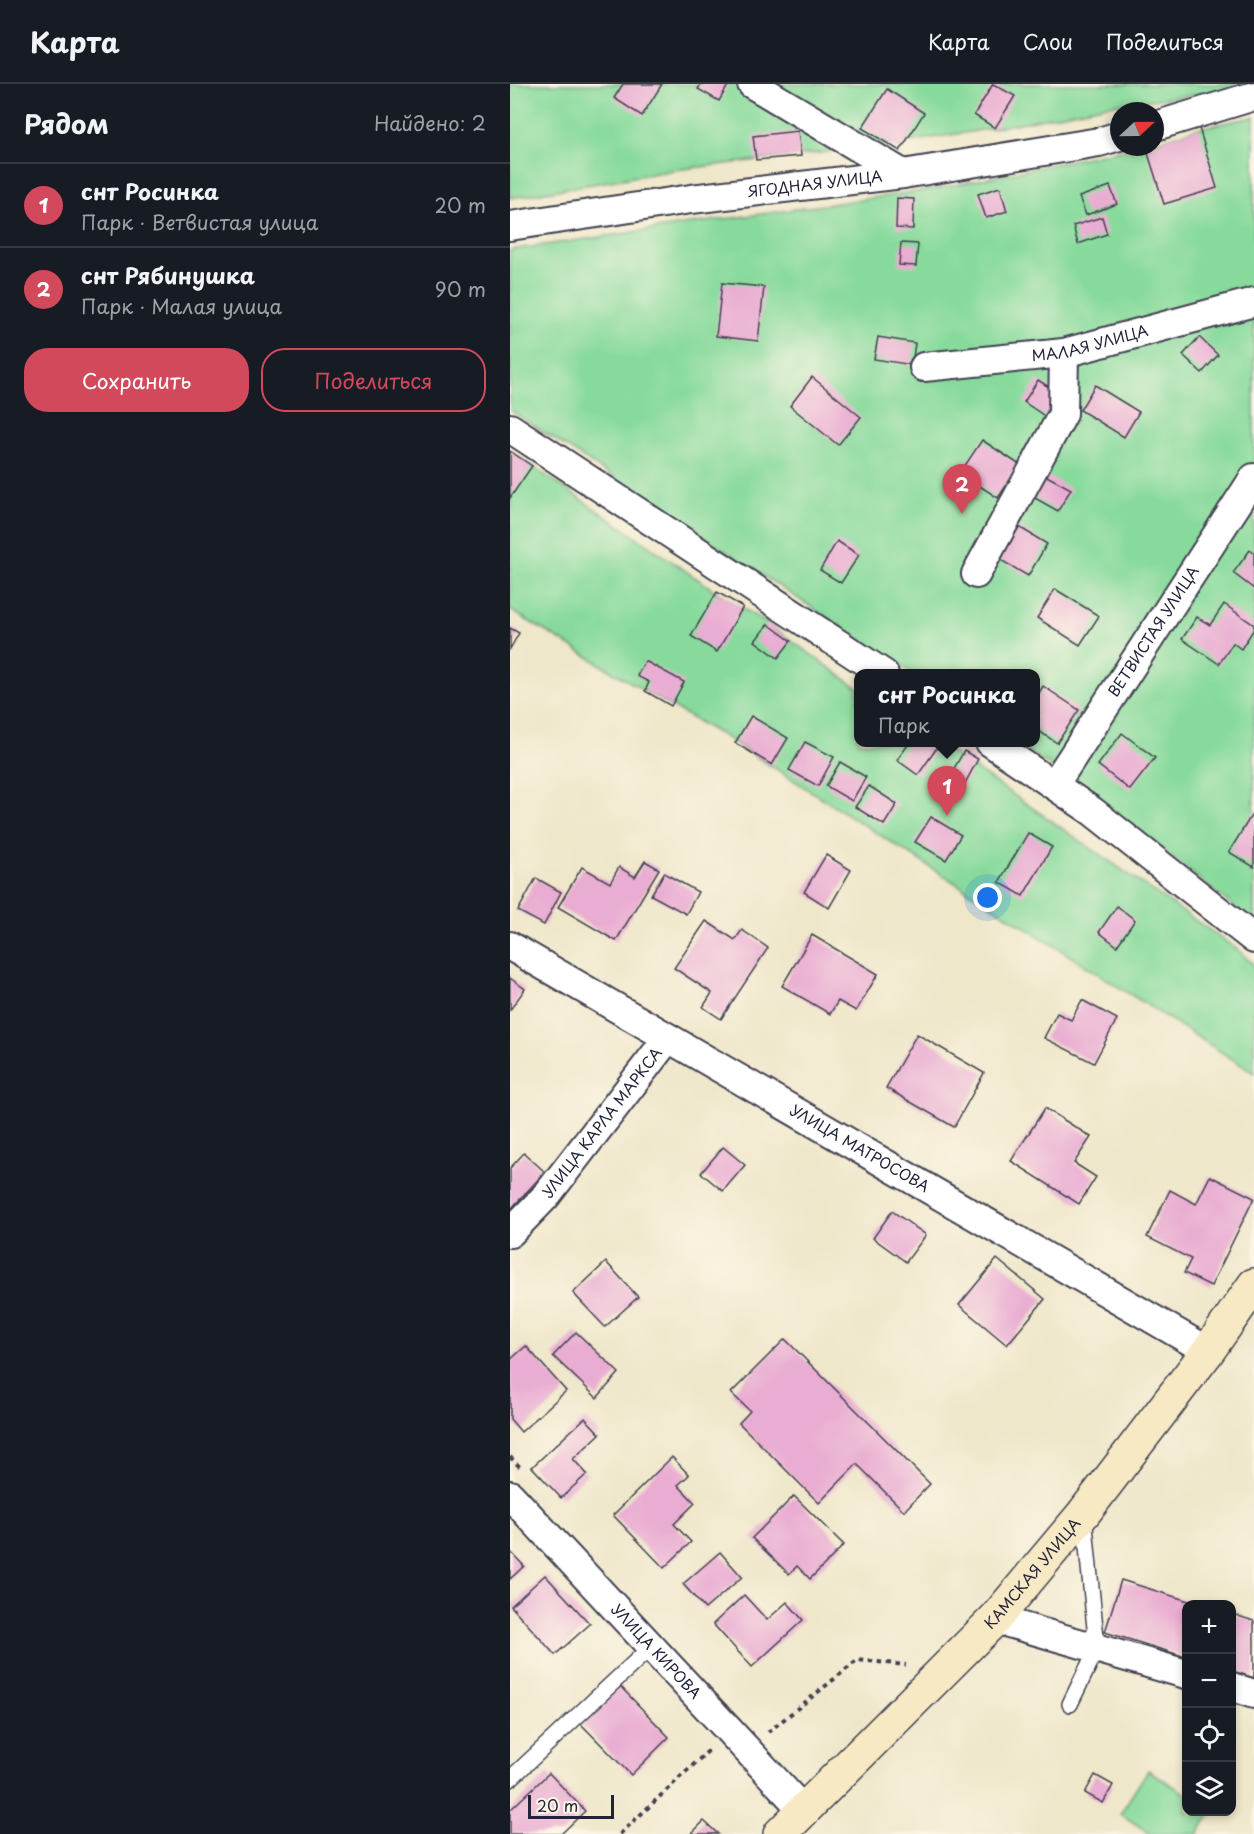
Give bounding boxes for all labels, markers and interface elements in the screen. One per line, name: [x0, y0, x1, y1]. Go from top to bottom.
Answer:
text: Карта: [30, 20, 120, 63]
text: Карта: [928, 25, 990, 57]
text: Слои: [1023, 25, 1073, 57]
text: Поделиться: [1106, 25, 1224, 57]
north arrow: [1110, 102, 1164, 156]
text: Рядом: [24, 104, 109, 143]
text: Найдено: 2: [374, 108, 486, 138]
street label: ЯГОДНАЯ УЛИЦА: [745, 164, 884, 202]
text: снт Росинка: [81, 174, 219, 207]
text: 1: [39, 190, 48, 220]
text: 20 m: [434, 190, 486, 220]
text: Парк · Ветвистая улица: [81, 207, 318, 237]
text: снт Рябинушка: [81, 258, 255, 291]
text: 2: [36, 274, 51, 304]
text: 90 m: [435, 274, 486, 304]
text: Парк · Малая улица: [81, 291, 282, 321]
street label: МАЛАЯ УЛИЦА: [1031, 318, 1151, 366]
button: Сохранить: [24, 348, 249, 412]
button: Поделиться: [261, 348, 486, 412]
pin: 2: [942, 464, 982, 514]
street label: ВЕТВИСТАЯ УЛИЦА: [1101, 561, 1204, 701]
popup: [854, 669, 1040, 747]
text: снт Росинка: [878, 677, 1016, 710]
text: Парк: [878, 710, 930, 740]
pin: 1: [928, 766, 966, 816]
your location: [973, 883, 1002, 912]
street label: УЛИЦА КАРЛА МАРКСА: [536, 1042, 667, 1202]
street label: УЛИЦА МАТРОСОВА: [786, 1098, 934, 1197]
street label: КАМСКАЯ УЛИЦА: [978, 1512, 1085, 1634]
street label: УЛИЦА КИРОВА: [607, 1598, 707, 1704]
map controls: [1182, 1600, 1236, 1816]
button: +: [1182, 1600, 1236, 1654]
button: −: [1182, 1654, 1236, 1708]
button: locate: [1182, 1708, 1236, 1762]
button: layers: [1182, 1762, 1236, 1816]
scale bar: [528, 1792, 614, 1820]
text: 20 m: [537, 1793, 578, 1817]

